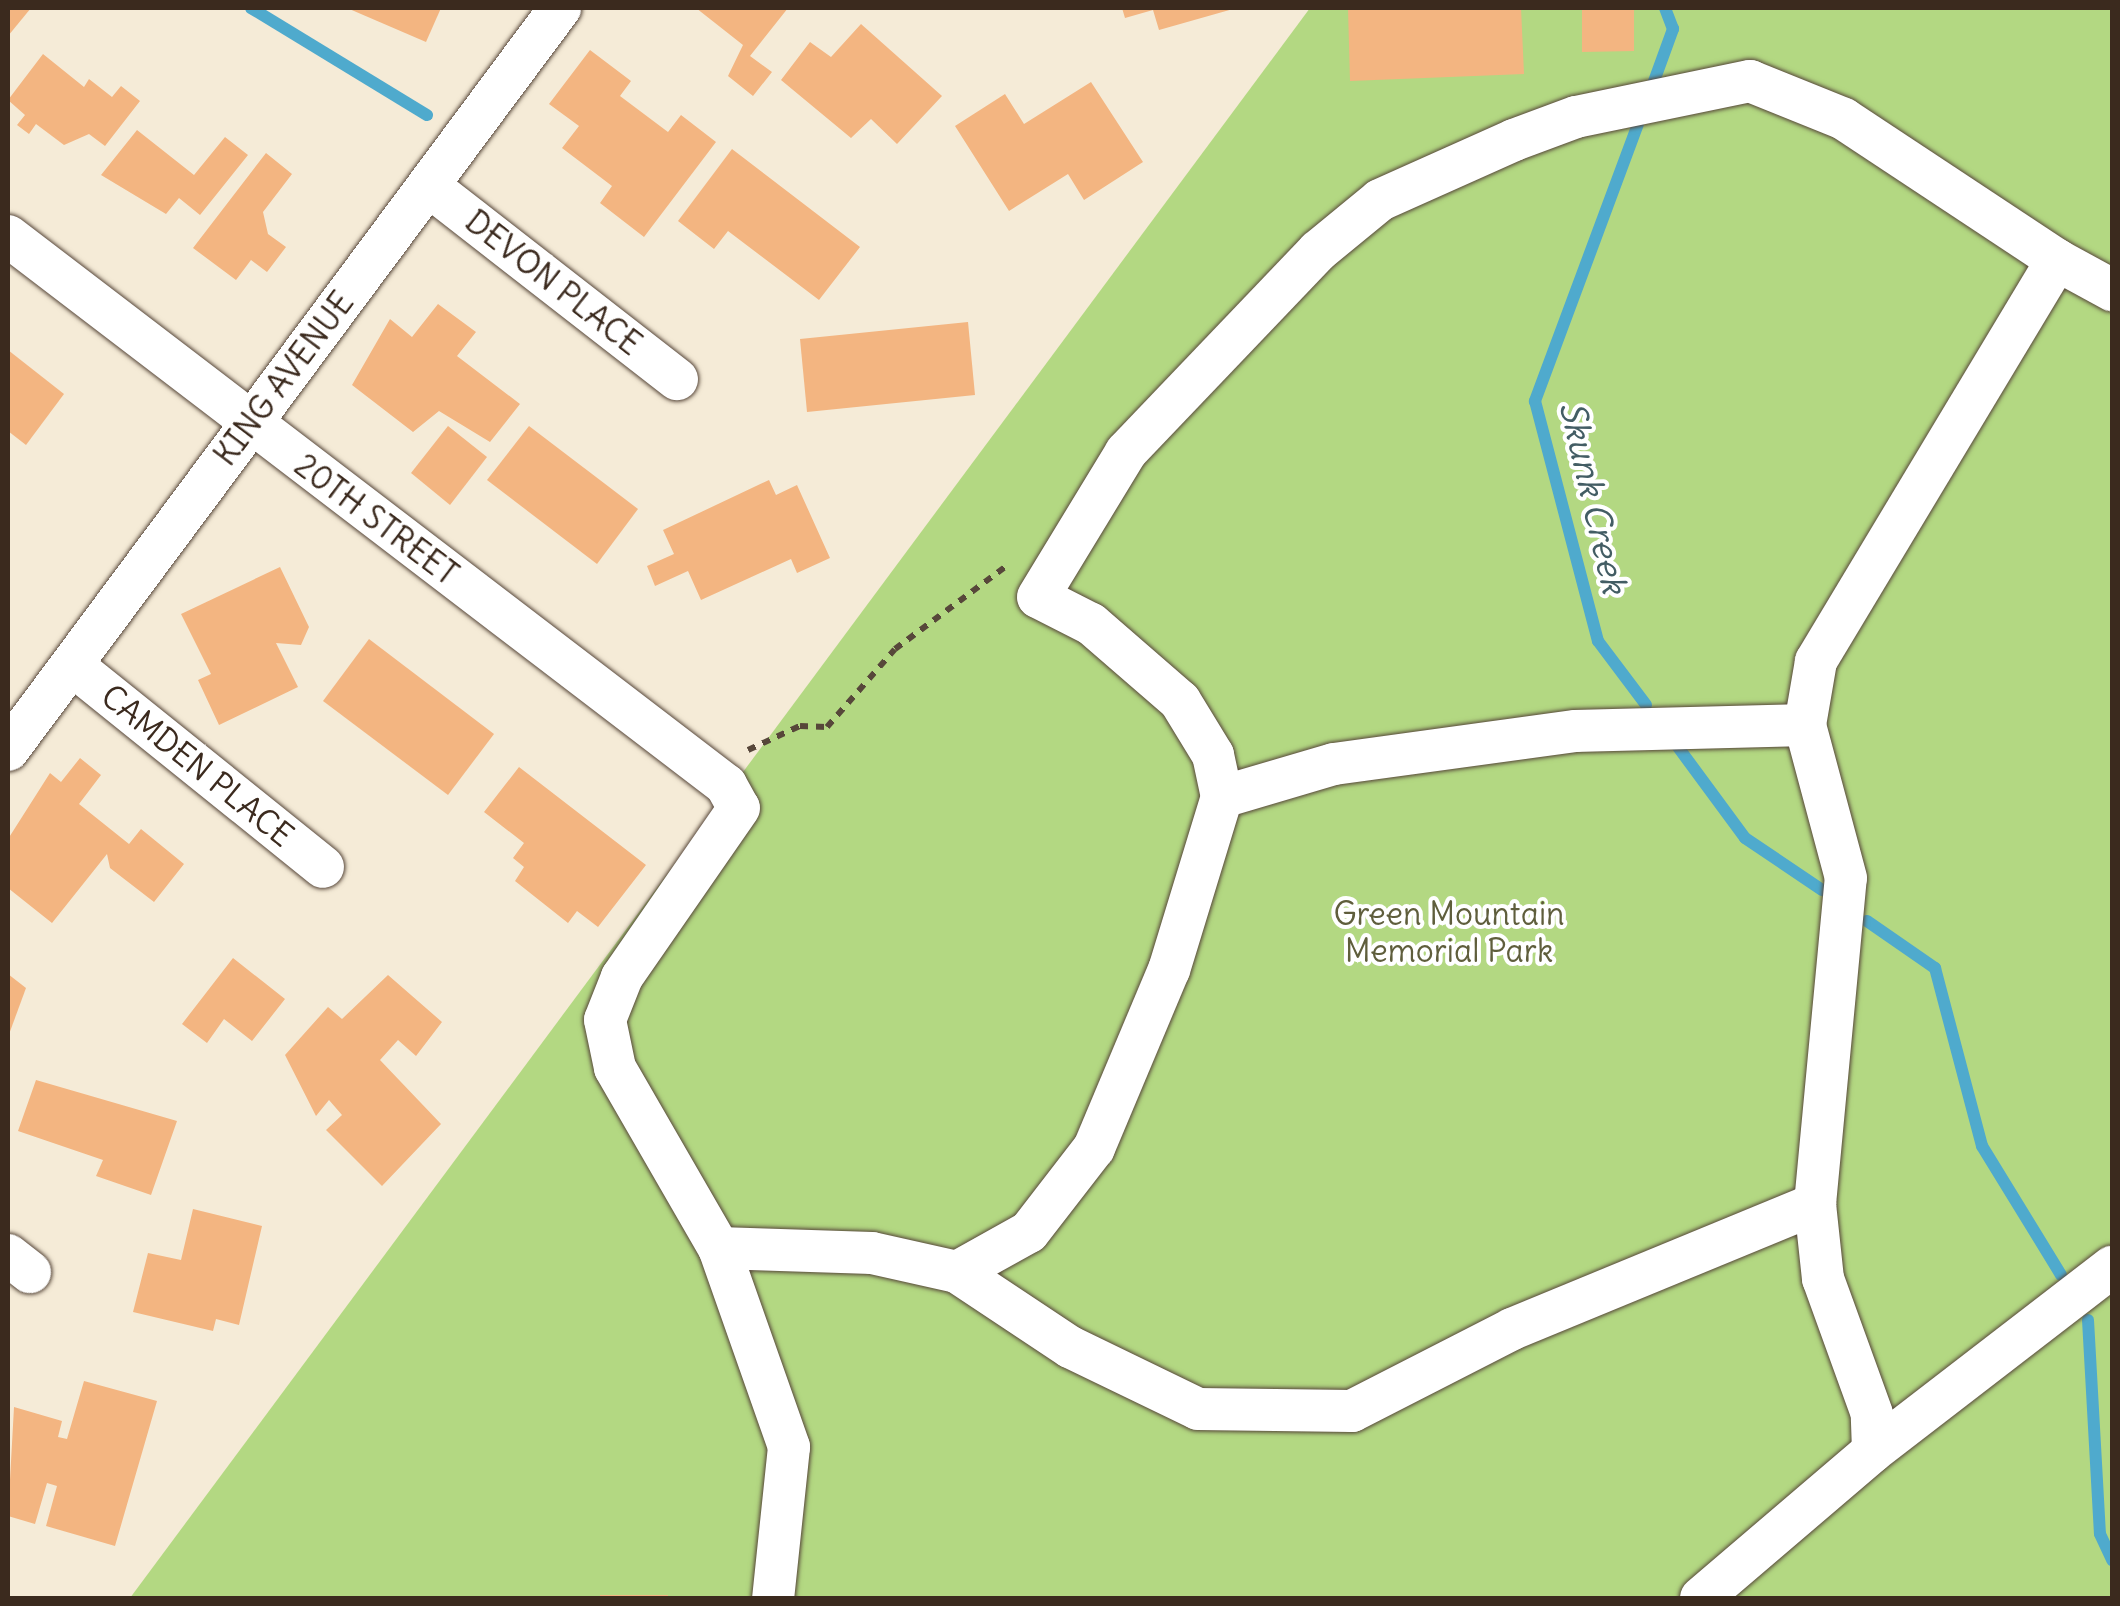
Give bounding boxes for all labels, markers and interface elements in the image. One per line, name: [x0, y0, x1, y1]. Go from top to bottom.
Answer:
street label: DEVON PLACE: [457, 202, 649, 364]
street label: KING AVENUE: [206, 285, 362, 473]
water label: Skunk Creek: [1552, 397, 1636, 597]
street label: 20TH STREET: [287, 446, 465, 594]
street label: CAMDEN PLACE: [93, 677, 301, 855]
park label: Green Mountain Memorial Park: [1333, 896, 1565, 971]

